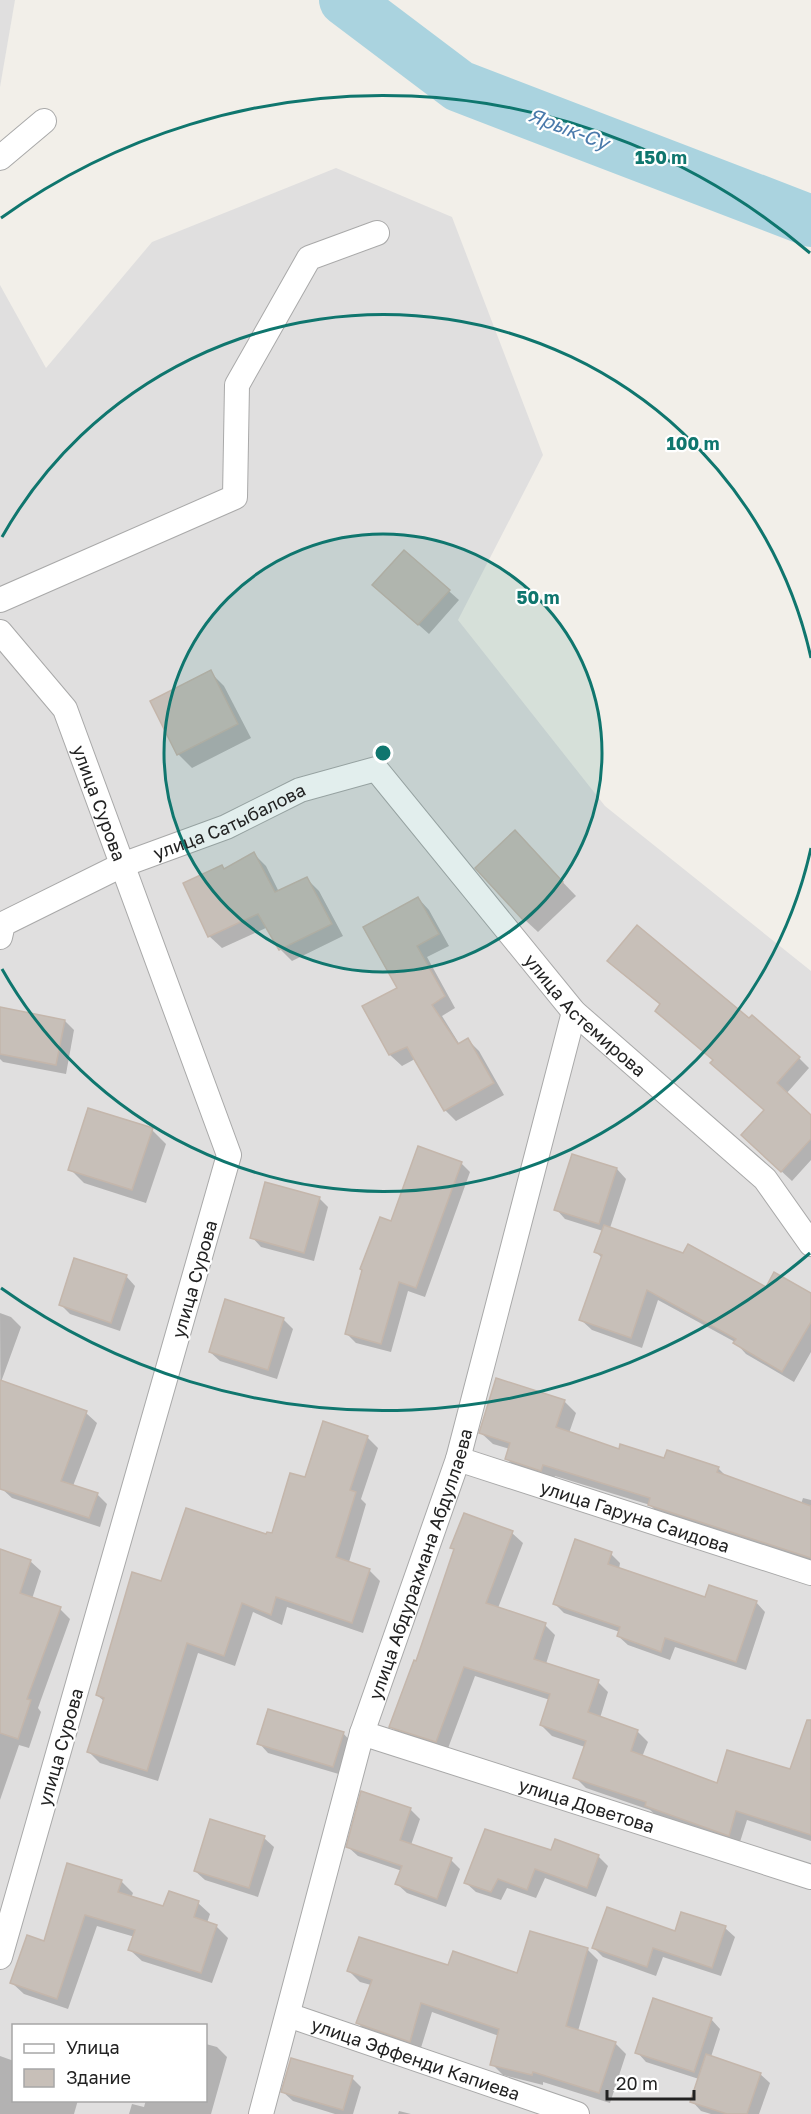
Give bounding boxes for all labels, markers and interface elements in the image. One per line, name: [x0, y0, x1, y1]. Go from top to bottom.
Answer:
water label: Ярык-Су: [525, 102, 615, 156]
text: 150 m: [635, 146, 687, 168]
text: 100 m: [667, 432, 719, 454]
text: 50 m: [517, 586, 559, 608]
street label: улица Сурова: [68, 742, 131, 864]
centre of rings: [373, 743, 393, 763]
street label: улица Сатыбалова: [150, 778, 309, 864]
street label: улица Астемирова: [520, 949, 651, 1081]
street label: улица Сурова: [167, 1217, 221, 1341]
street label: улица Абдурахмана Абдуллаева: [364, 1426, 476, 1703]
street label: улица Гаруна Саидова: [538, 1475, 732, 1557]
street label: улица Сурова: [33, 1685, 87, 1809]
street label: улица Доветова: [516, 1773, 657, 1837]
street label: улица Эффенди Капиева: [308, 2013, 523, 2105]
legend: [12, 2024, 207, 2102]
text: Улица: [66, 2036, 120, 2058]
scale bar: [607, 2063, 694, 2101]
text: Здание: [66, 2066, 131, 2088]
text: 20 m: [616, 2072, 658, 2094]

